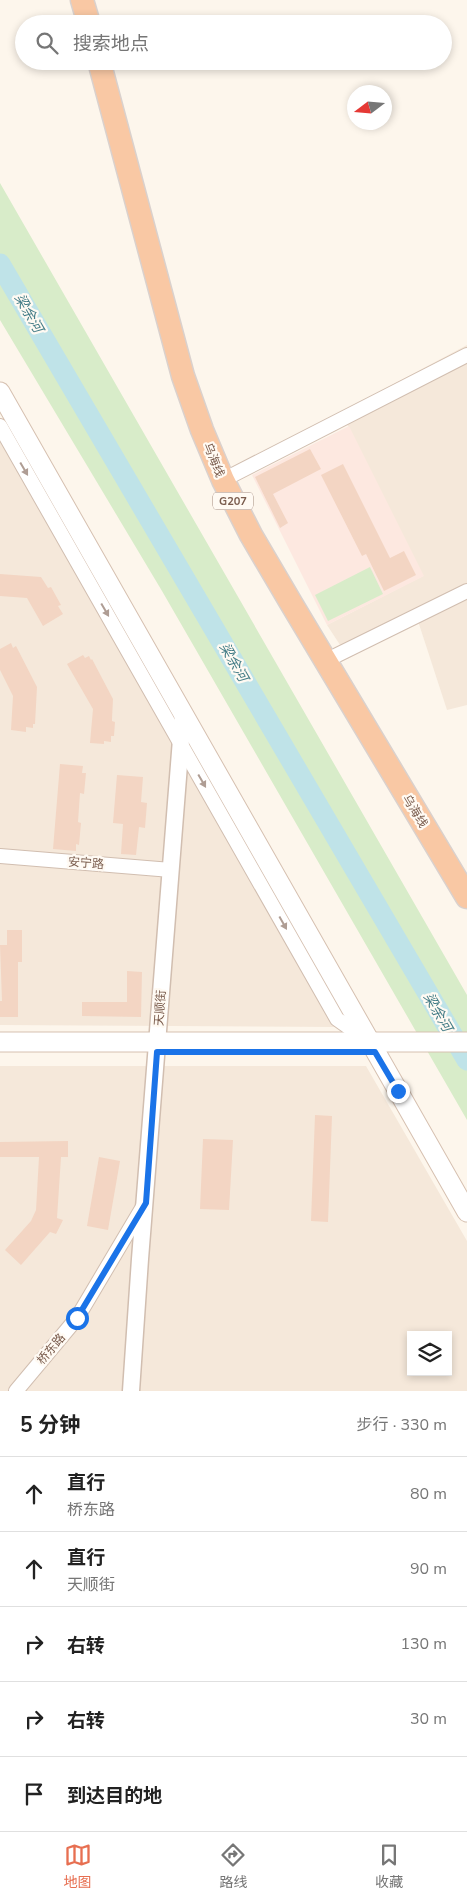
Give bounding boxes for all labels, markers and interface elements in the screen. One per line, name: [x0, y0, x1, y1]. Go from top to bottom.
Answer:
search box: [15, 15, 452, 70]
icon: search: [33, 29, 61, 57]
text: 搜索地点: [73, 31, 149, 57]
north arrow: [347, 85, 392, 130]
water label: 梁余河: [10, 290, 49, 339]
street label: 乌海线: [200, 440, 228, 480]
one-way arrow: [20, 461, 28, 476]
road number: G207: [213, 492, 253, 510]
one-way arrow: [100, 603, 109, 616]
water label: 梁余河: [215, 639, 254, 688]
one-way arrow: [198, 775, 207, 788]
street label: 乌海线: [399, 791, 431, 831]
street label: 安宁路: [67, 854, 105, 872]
one-way arrow: [278, 916, 287, 929]
street label: 天顺街: [151, 989, 169, 1027]
water label: 梁余河: [419, 989, 458, 1038]
route end: [387, 1080, 410, 1103]
route start: [66, 1307, 89, 1330]
street label: 桥东路: [33, 1330, 69, 1368]
map controls: [407, 1331, 452, 1376]
button: layers: [407, 1331, 452, 1376]
text: 5 分钟: [20, 1411, 80, 1439]
text: 步行 · 330 m: [357, 1414, 447, 1436]
text: 直行: [67, 1470, 105, 1496]
icon: ahead: [20, 1480, 48, 1508]
text: 80 m: [410, 1483, 447, 1505]
text: 桥东路: [67, 1499, 115, 1521]
text: 直行: [67, 1545, 105, 1571]
icon: ahead: [20, 1555, 48, 1583]
text: 90 m: [410, 1558, 447, 1580]
text: 天顺街: [67, 1574, 115, 1596]
icon: right: [20, 1630, 48, 1658]
text: 右转: [67, 1633, 105, 1659]
text: 130 m: [400, 1633, 447, 1655]
icon: right: [20, 1705, 48, 1733]
text: 右转: [67, 1708, 105, 1734]
text: 30 m: [410, 1708, 447, 1730]
icon: arrive: [20, 1780, 48, 1808]
text: 到达目的地: [67, 1783, 162, 1809]
tab: 地图: [64, 1841, 92, 1892]
tab: 路线: [219, 1841, 247, 1892]
tab: 收藏: [375, 1841, 403, 1892]

